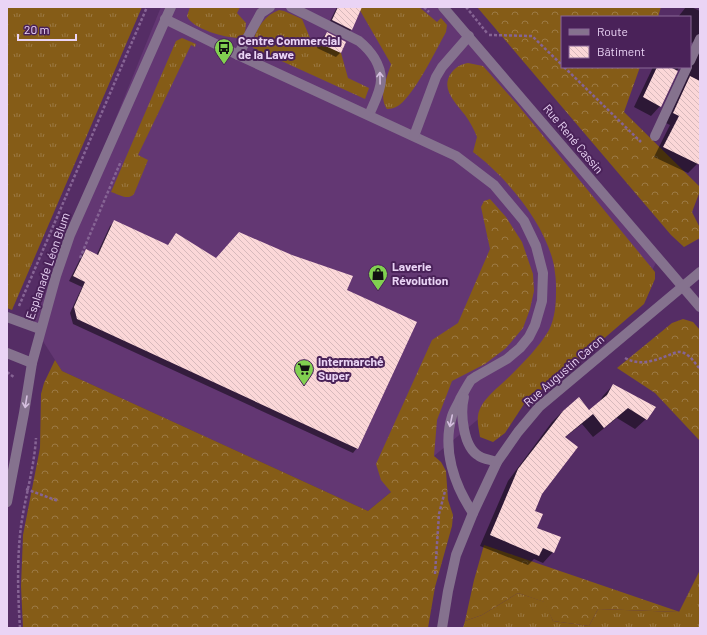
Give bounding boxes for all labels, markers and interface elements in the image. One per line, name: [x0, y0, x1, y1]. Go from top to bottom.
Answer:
scale bar: [18, 16, 76, 42]
legend: [561, 16, 691, 68]
text: 20 m: [24, 22, 50, 36]
text: Route: [597, 24, 628, 38]
place label: Centre Commercial de la Lawe: [238, 33, 340, 61]
bus stop icon: Centre Commercial de la Lawe: [213, 37, 235, 65]
text: Bâtiment: [597, 44, 645, 58]
one-way arrow: [376, 72, 384, 85]
street label: Rue René Cassin: [541, 101, 607, 176]
street label: Esplanade Léon Blum: [22, 210, 72, 321]
place label: Laverie Révolution: [392, 259, 448, 287]
shop icon: Laverie Révolution: [367, 263, 389, 291]
street label: Rue Augustin Caron: [520, 332, 606, 409]
place label: Intermarché Super: [318, 354, 384, 382]
supermarket icon: Intermarché Super: [293, 358, 315, 386]
one-way arrow: [22, 395, 30, 408]
one-way arrow: [447, 414, 455, 427]

